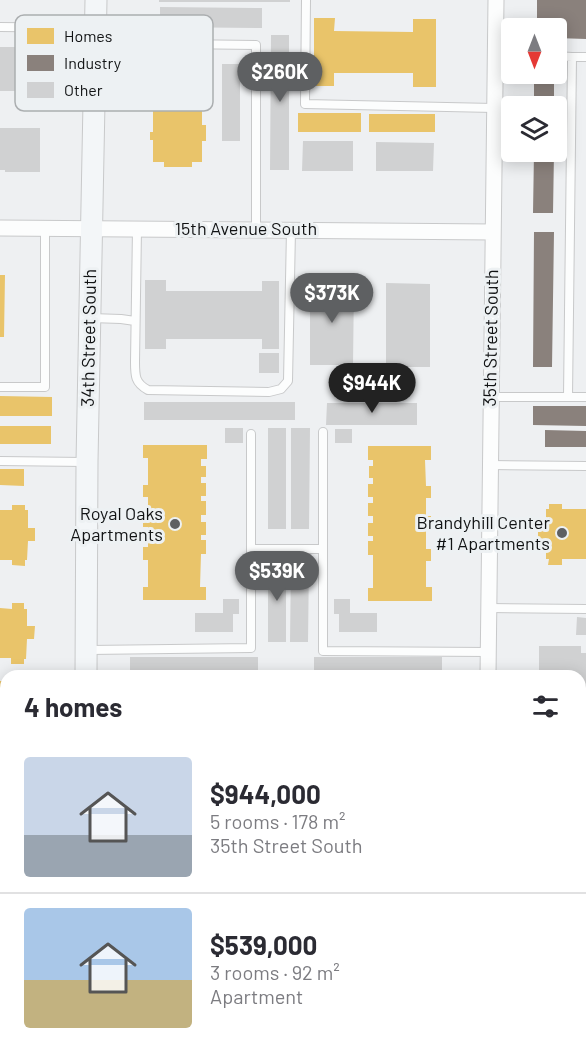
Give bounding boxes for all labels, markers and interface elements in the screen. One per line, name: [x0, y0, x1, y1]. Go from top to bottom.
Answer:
legend: [15, 15, 213, 111]
north arrow: [501, 18, 567, 84]
map controls: [501, 18, 567, 162]
text: Homes: [64, 26, 112, 45]
pin: $260K: [238, 52, 322, 103]
text: Industry: [64, 53, 122, 72]
text: $260K: [251, 59, 309, 83]
text: Other: [64, 80, 103, 99]
button: layers: [501, 96, 567, 162]
street label: 15th Avenue South: [175, 217, 317, 239]
street label: 34th Street South: [76, 269, 100, 407]
street label: 35th Street South: [478, 269, 502, 407]
pin: $373K: [290, 273, 374, 324]
text: $373K: [304, 280, 360, 304]
pin: $944K: [330, 363, 414, 414]
text: $944K: [343, 370, 401, 394]
place label: Royal Oaks Apartments: [70, 502, 163, 545]
place label: Brandyhill Center #1 Apartments: [416, 511, 550, 554]
marker: Royal Oaks Apartments: [168, 517, 182, 531]
marker: Brandyhill Center #1 Apartments: [555, 526, 569, 540]
pin: $539K: [235, 551, 319, 602]
text: $539K: [249, 558, 305, 582]
icon: filters: [529, 690, 562, 723]
text: 4 homes: [24, 691, 122, 722]
text: $944,000: [210, 778, 321, 809]
icon: home: [72, 781, 144, 853]
text: 5 rooms · 178 m²: [210, 809, 346, 833]
text: 35th Street South: [210, 833, 363, 857]
text: $539,000: [210, 929, 317, 960]
icon: home: [72, 932, 144, 1004]
text: 3 rooms · 92 m²: [210, 960, 340, 984]
text: Apartment: [210, 984, 303, 1008]

